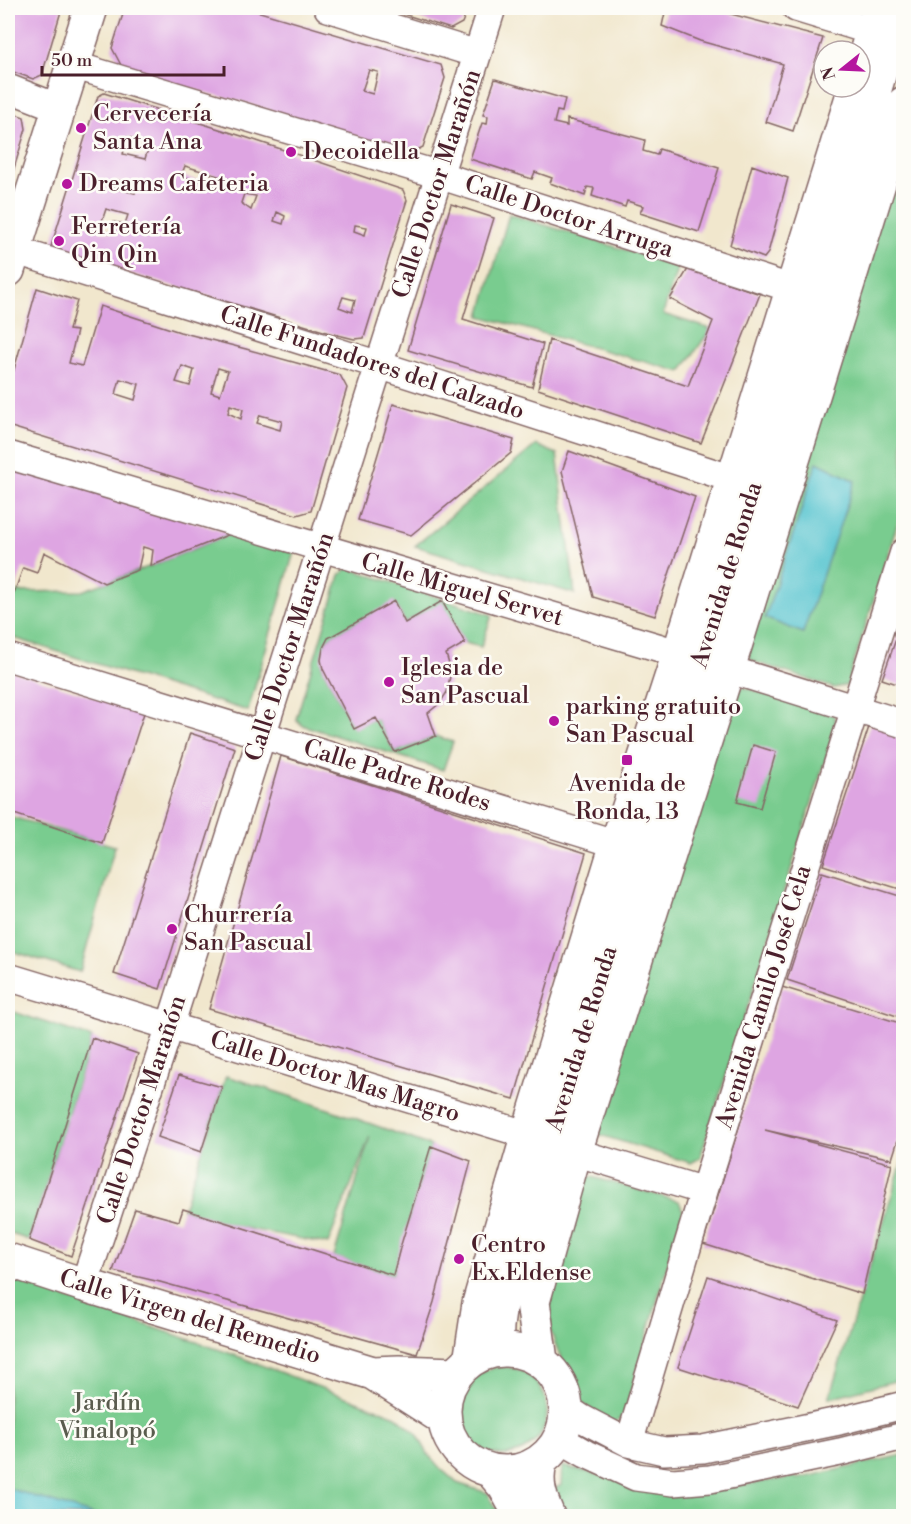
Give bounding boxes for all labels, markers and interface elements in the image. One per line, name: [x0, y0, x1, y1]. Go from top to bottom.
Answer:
scale bar: [42, 39, 224, 77]
north arrow: [812, 39, 872, 99]
text: 50 m: [51, 49, 93, 72]
text: N: [817, 64, 840, 82]
street label: Calle Doctor Marañón: [386, 66, 488, 302]
place label: Cervecería Santa Ana: [93, 99, 213, 157]
marker: Cervecería Santa Ana: [74, 121, 88, 135]
place label: Decoidella: [303, 137, 420, 167]
marker: Decoidella: [284, 145, 298, 159]
place label: Dreams Cafeteria: [79, 169, 270, 199]
street label: Calle Doctor Arruga: [461, 169, 678, 265]
marker: Dreams Cafeteria: [60, 177, 74, 191]
place label: Ferretería Qin Qin: [71, 212, 183, 270]
marker: Ferretería Qin Qin: [52, 234, 66, 248]
street label: Calle Fundadores del Calzado: [216, 300, 528, 426]
street label: Avenida de Ronda: [684, 478, 770, 672]
street label: Calle Doctor Marañón: [239, 529, 341, 765]
street label: Calle Miguel Servet: [358, 547, 567, 633]
place label: Iglesia de San Pascual: [401, 653, 529, 711]
marker: Iglesia de San Pascual: [382, 675, 396, 689]
place label: parking gratuito San Pascual: [566, 692, 741, 750]
marker: parking gratuito San Pascual: [547, 714, 561, 728]
street label: Calle Padre Rodes: [300, 733, 494, 819]
marker: Avenida de Ronda, 13: [620, 753, 634, 767]
place label: Avenida de Ronda, 13: [567, 769, 686, 827]
street label: Avenida Camilo José Cela: [709, 861, 819, 1133]
place label: Churrería San Pascual: [184, 900, 312, 958]
marker: Churrería San Pascual: [165, 922, 179, 936]
street label: Avenida de Ronda: [539, 942, 625, 1136]
street label: Calle Doctor Marañón: [91, 992, 193, 1228]
street label: Calle Doctor Mas Magro: [206, 1025, 464, 1129]
place label: Centro Ex.Eldense: [471, 1230, 592, 1288]
marker: Centro Ex.Eldense: [452, 1252, 466, 1266]
street label: Calle Virgen del Remedio: [56, 1263, 324, 1371]
park label: Jardín Vinalopó: [57, 1388, 156, 1446]

